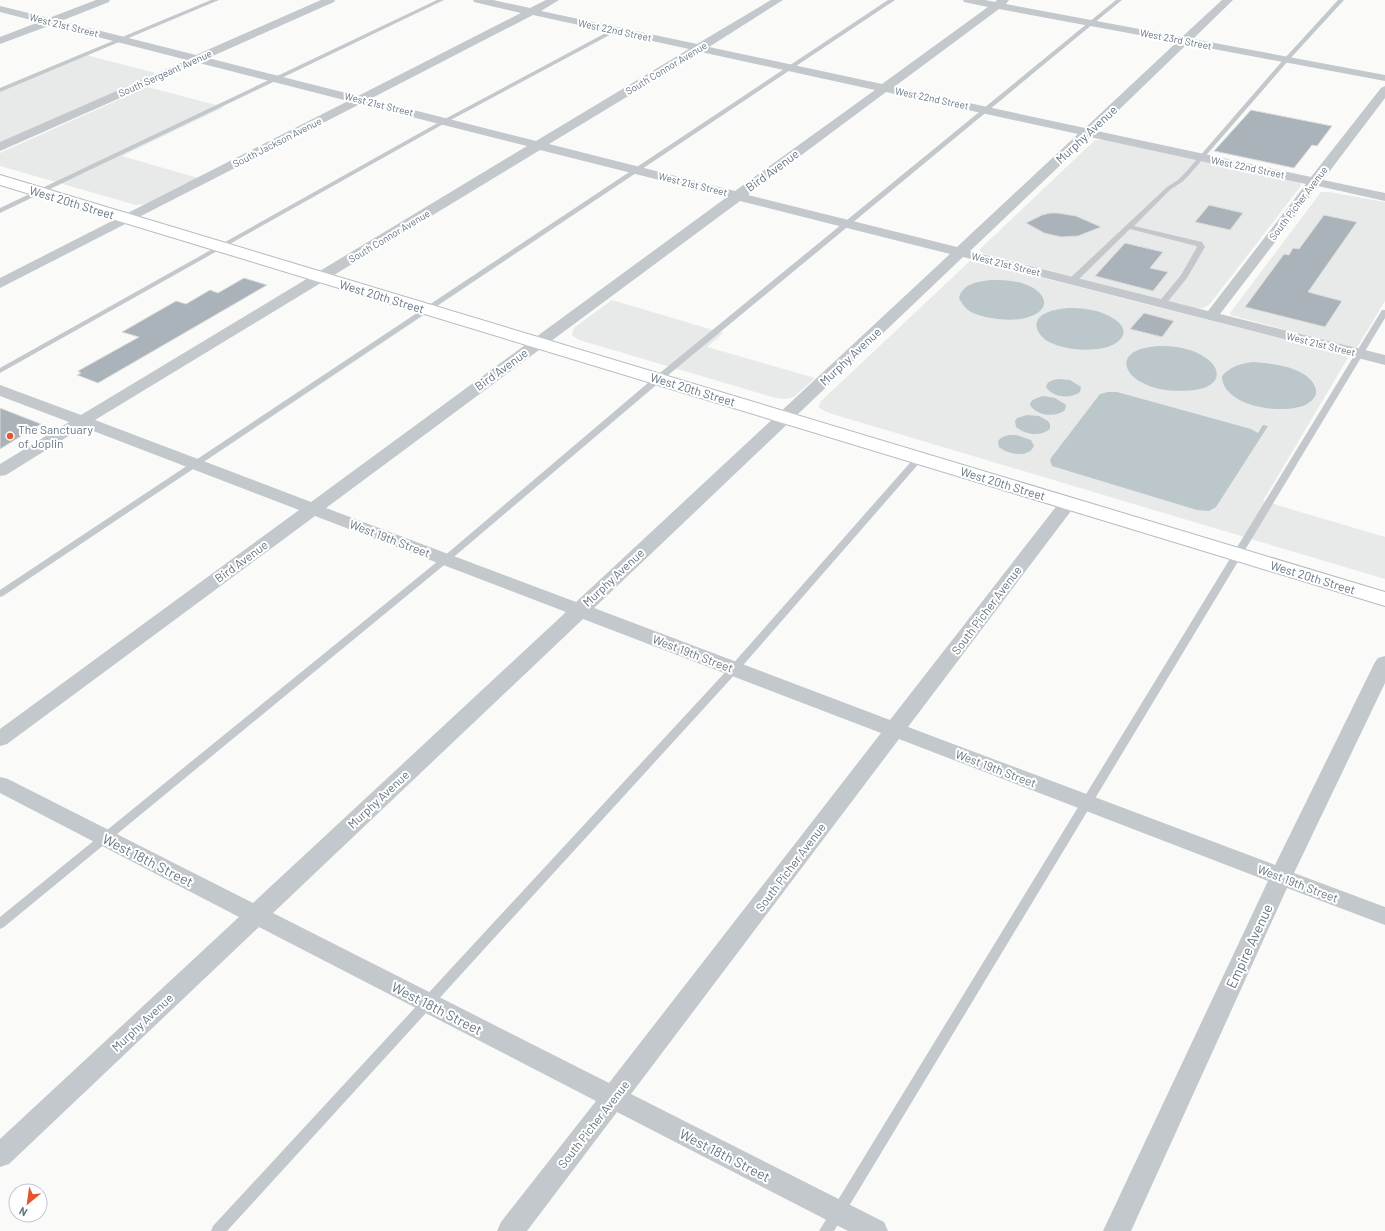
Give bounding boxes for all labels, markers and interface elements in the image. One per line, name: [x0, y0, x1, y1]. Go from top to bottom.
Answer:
street label: West 21st Street: [28, 11, 100, 39]
street label: West 22nd Street: [577, 16, 653, 44]
street label: West 23rd Street: [1139, 26, 1213, 52]
street label: South Connor Avenue: [623, 39, 709, 97]
street label: South Sergeant Avenue: [116, 47, 214, 99]
street label: West 22nd Street: [894, 84, 970, 112]
street label: West 21st Street: [343, 90, 415, 118]
street label: Murphy Avenue: [1053, 102, 1119, 166]
street label: South Jackson Avenue: [231, 114, 323, 170]
street label: Bird Avenue: [743, 146, 801, 194]
street label: West 22nd Street: [1210, 153, 1286, 181]
street label: South Picher Avenue: [1266, 164, 1330, 242]
street label: West 21st Street: [657, 170, 729, 198]
street label: West 20th Street: [28, 182, 116, 222]
street label: South Connor Avenue: [346, 207, 432, 265]
street label: West 21st Street: [970, 250, 1042, 278]
street label: West 20th Street: [338, 276, 426, 316]
street label: Murphy Avenue: [817, 324, 883, 388]
street label: West 21st Street: [1285, 330, 1357, 358]
street label: Bird Avenue: [472, 345, 530, 393]
street label: West 20th Street: [649, 369, 737, 409]
place label: The Sanctuary of Joplin: [18, 422, 93, 450]
marker: The Sanctuary of Joplin: [5, 431, 15, 441]
street label: West 20th Street: [959, 463, 1047, 503]
street label: West 19th Street: [348, 516, 432, 560]
street label: Bird Avenue: [212, 537, 270, 585]
street label: Murphy Avenue: [580, 545, 646, 609]
street label: West 20th Street: [1269, 557, 1357, 597]
street label: South Picher Avenue: [948, 563, 1024, 657]
street label: West 19th Street: [651, 631, 735, 675]
street label: West 19th Street: [954, 746, 1038, 790]
street label: Murphy Avenue: [345, 767, 411, 831]
street label: South Picher Avenue: [752, 820, 828, 914]
street label: West 18th Street: [100, 830, 196, 890]
street label: West 19th Street: [1256, 861, 1340, 905]
street label: Empire Avenue: [1222, 901, 1276, 991]
street label: West 18th Street: [389, 978, 485, 1038]
street label: Murphy Avenue: [109, 990, 175, 1054]
street label: South Picher Avenue: [554, 1077, 632, 1171]
street label: West 18th Street: [677, 1125, 773, 1185]
north arrow: [8, 1183, 48, 1223]
text: N: [17, 1205, 29, 1220]

